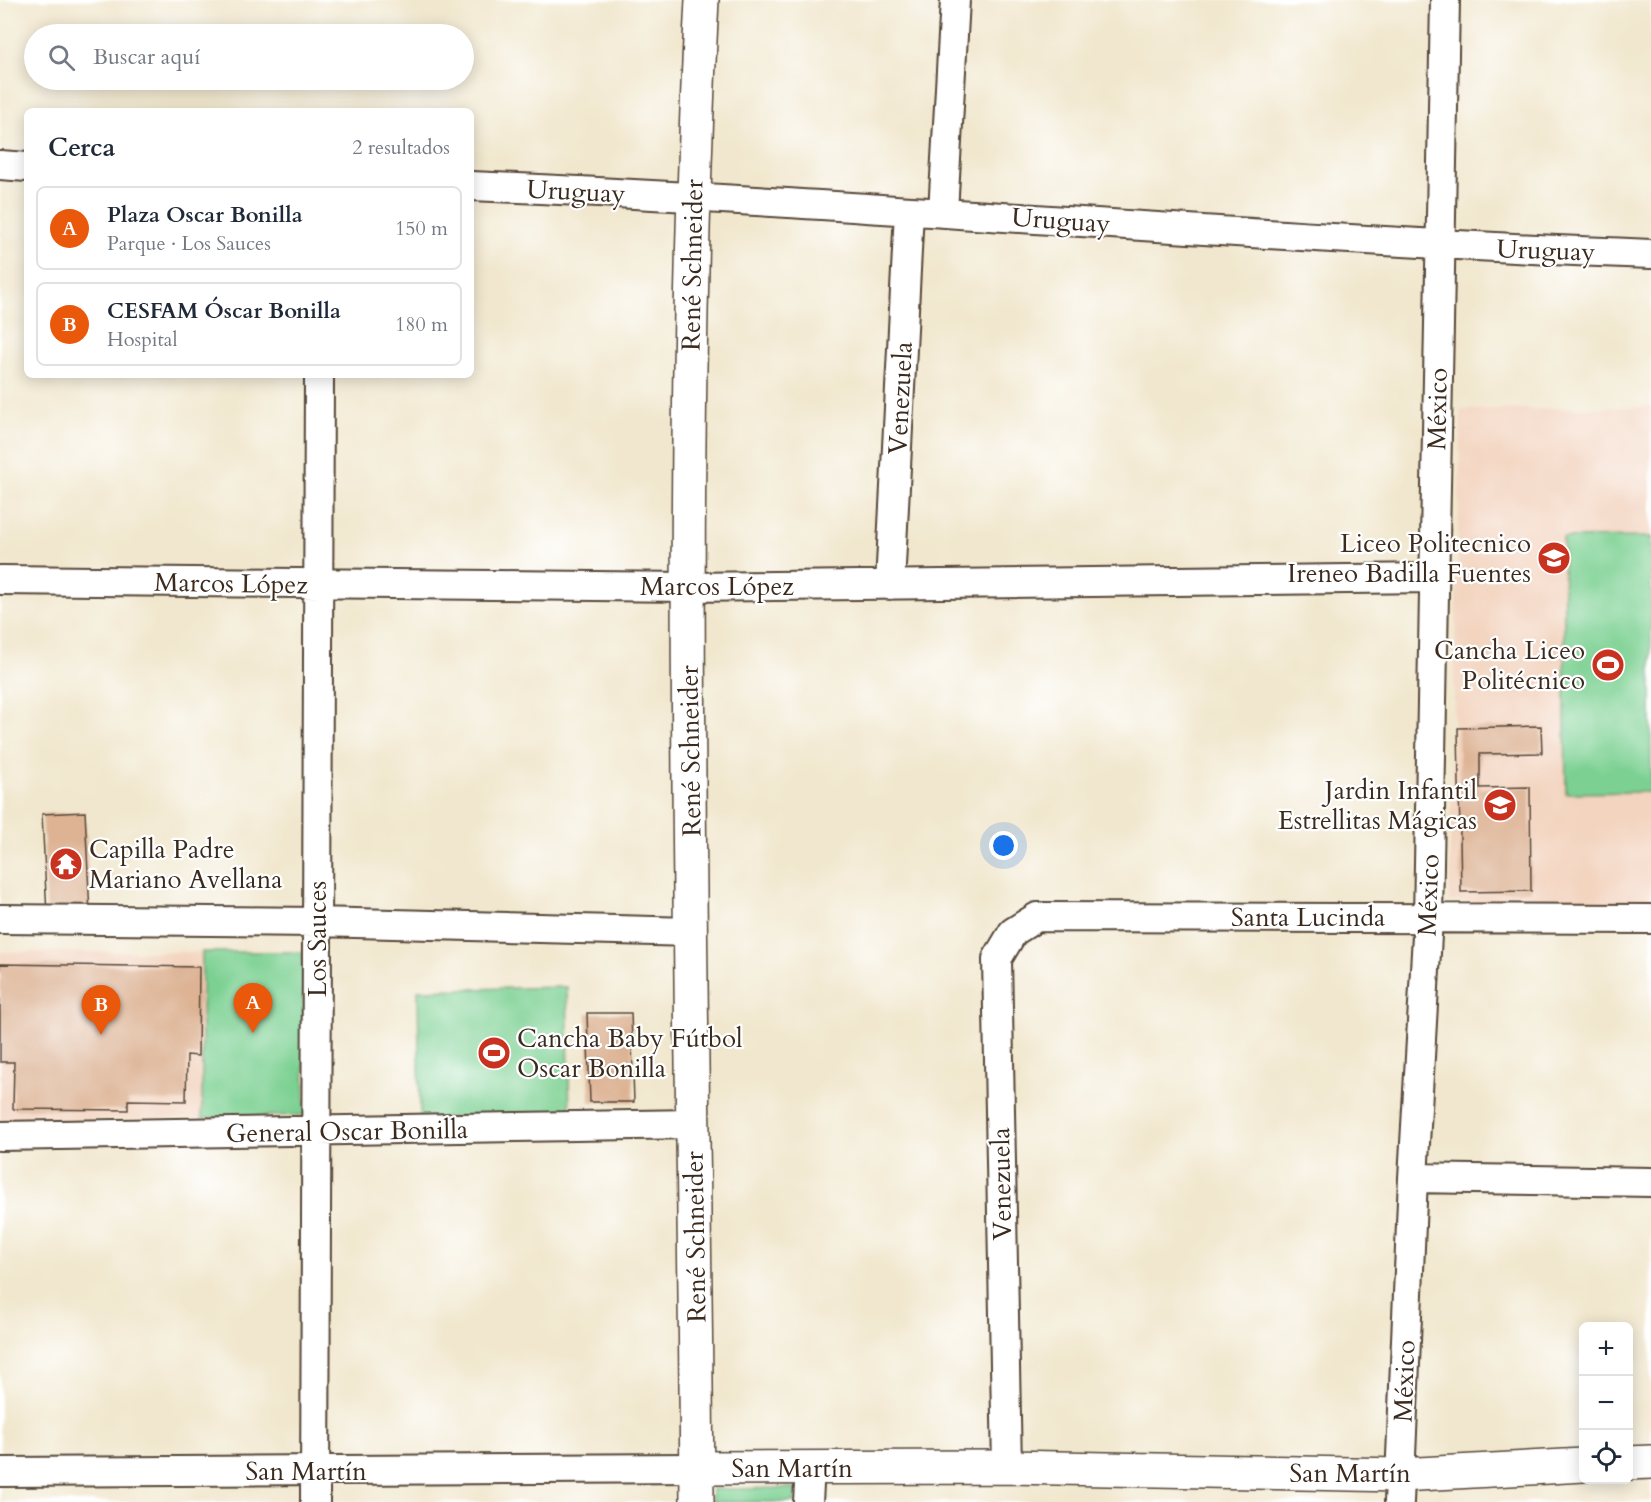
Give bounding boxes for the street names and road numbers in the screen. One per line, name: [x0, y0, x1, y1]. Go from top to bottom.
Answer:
street label: Uruguay: [526, 171, 626, 212]
street label: René Schneider: [674, 178, 712, 351]
street label: Uruguay: [1010, 200, 1112, 241]
street label: Uruguay: [1496, 231, 1596, 270]
street label: Venezuela: [880, 341, 921, 455]
street label: México: [1419, 367, 1456, 451]
street label: Marcos López: [154, 565, 309, 602]
street label: Marcos López: [640, 569, 794, 604]
street label: René Schneider: [671, 664, 709, 837]
street label: México: [1410, 853, 1447, 937]
street label: Los Sauces: [300, 881, 335, 997]
street label: Santa Lucinda: [1231, 900, 1385, 935]
street label: General Oscar Bonilla: [226, 1112, 468, 1151]
street label: Venezuela: [983, 1127, 1020, 1241]
street label: René Schneider: [676, 1150, 714, 1323]
street label: México: [1386, 1339, 1423, 1423]
street label: San Martín: [731, 1451, 853, 1486]
street label: San Martín: [245, 1454, 367, 1489]
street label: San Martín: [1289, 1456, 1411, 1491]

